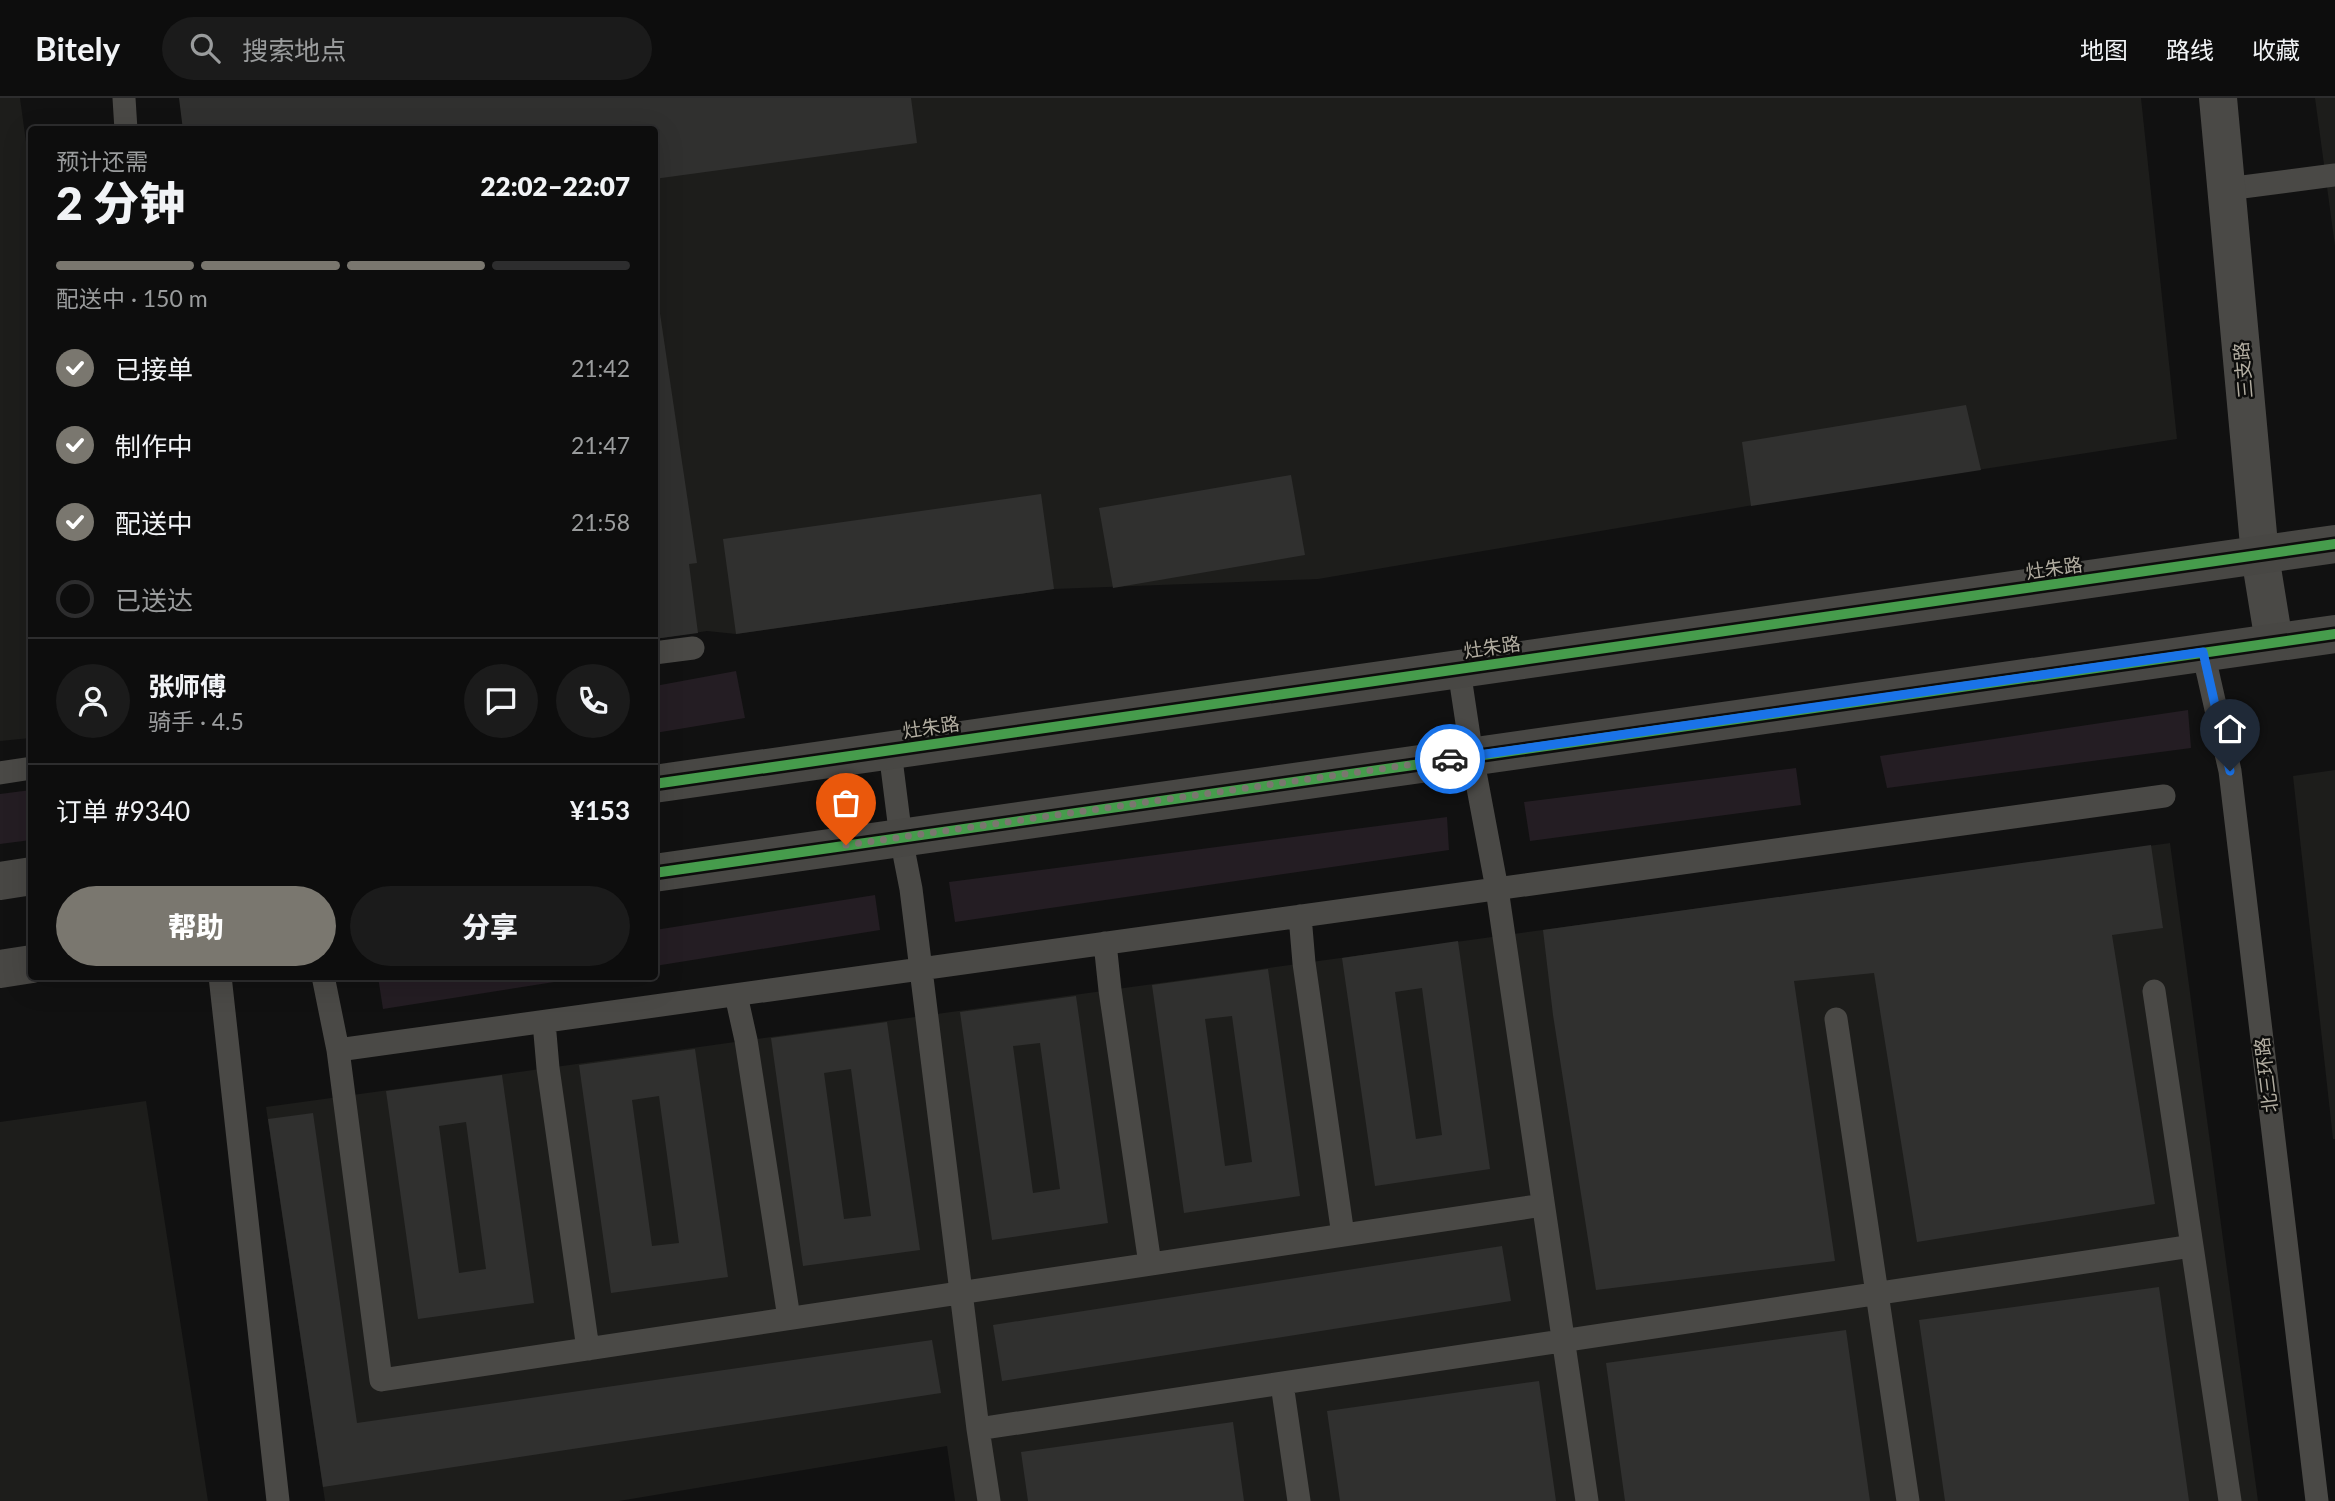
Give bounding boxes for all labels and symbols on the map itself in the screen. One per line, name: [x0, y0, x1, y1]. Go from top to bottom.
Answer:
street label: 三支路: [2229, 341, 2256, 399]
street label: 灶朱路: [2024, 552, 2084, 583]
street label: 灶朱路: [1462, 631, 1522, 662]
pin: [2200, 699, 2260, 771]
street label: 灶朱路: [901, 711, 961, 742]
courier: [1415, 724, 1485, 794]
pin: [816, 773, 876, 845]
street label: 北三环路: [2249, 1036, 2282, 1114]

